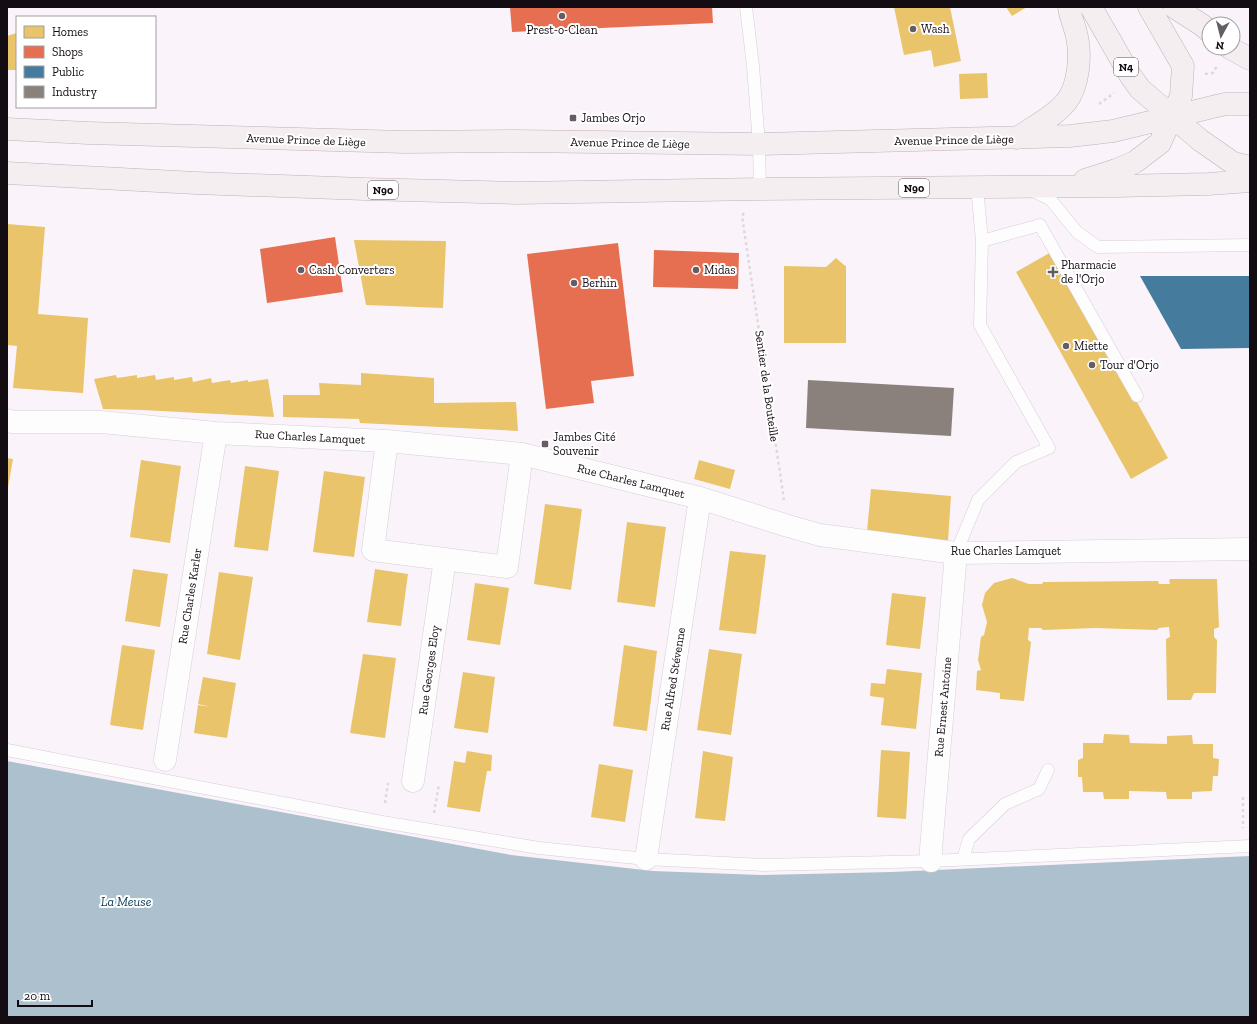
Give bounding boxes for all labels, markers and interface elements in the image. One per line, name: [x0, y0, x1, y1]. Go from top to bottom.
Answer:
marker: Prest-o-Clean: [557, 11, 567, 21]
legend: [16, 16, 156, 108]
north arrow: [1201, 16, 1241, 56]
place label: Wash: [921, 22, 950, 36]
place label: Prest-o-Clean: [526, 23, 598, 37]
marker: Wash: [908, 24, 918, 34]
text: Homes: [52, 25, 88, 39]
text: N: [1214, 38, 1225, 52]
text: Shops: [52, 45, 83, 59]
road number: N4: [1114, 58, 1138, 76]
text: Public: [52, 65, 85, 79]
text: Industry: [52, 85, 98, 99]
place label: Jambes Orjo: [581, 111, 645, 126]
marker: Jambes Orjo: [568, 113, 578, 123]
street label: Avenue Prince de Liège: [246, 131, 366, 149]
street label: Avenue Prince de Liège: [894, 132, 1014, 148]
street label: Avenue Prince de Liège: [570, 135, 690, 151]
road number: N90: [899, 179, 929, 197]
road number: N90: [368, 181, 398, 199]
place label: Pharmacie de l'Orjo: [1061, 258, 1117, 287]
place label: Cash Converters: [309, 263, 395, 277]
place label: Midas: [704, 263, 736, 277]
marker: Cash Converters: [296, 265, 306, 275]
marker: Midas: [691, 265, 701, 275]
marker: Pharmacie de l'Orjo: [1048, 267, 1058, 277]
place label: Berhin: [582, 276, 617, 290]
marker: Berhin: [569, 278, 579, 288]
street label: Sentier de la Bouteille: [752, 329, 782, 443]
place label: Miette: [1074, 339, 1108, 353]
marker: Miette: [1061, 341, 1071, 351]
place label: Tour d'Orjo: [1100, 358, 1159, 373]
marker: Tour d'Orjo: [1087, 360, 1097, 370]
street label: Rue Charles Lamquet: [254, 427, 366, 447]
place label: Jambes Cité Souvenir: [553, 430, 616, 458]
marker: Jambes Cité Souvenir: [540, 439, 550, 449]
street label: Rue Charles Lamquet: [576, 461, 687, 501]
street label: Rue Charles Lamquet: [951, 544, 1062, 558]
street label: Rue Charles Karler: [176, 547, 204, 645]
street label: Rue Georges Eloy: [416, 624, 442, 716]
street label: Rue Alfred Stévenne: [658, 626, 688, 732]
street label: Rue Ernest Antoine: [932, 656, 954, 758]
water label: La Meuse: [101, 894, 152, 909]
scale bar: [18, 982, 92, 1008]
text: 20 m: [24, 989, 51, 1003]

